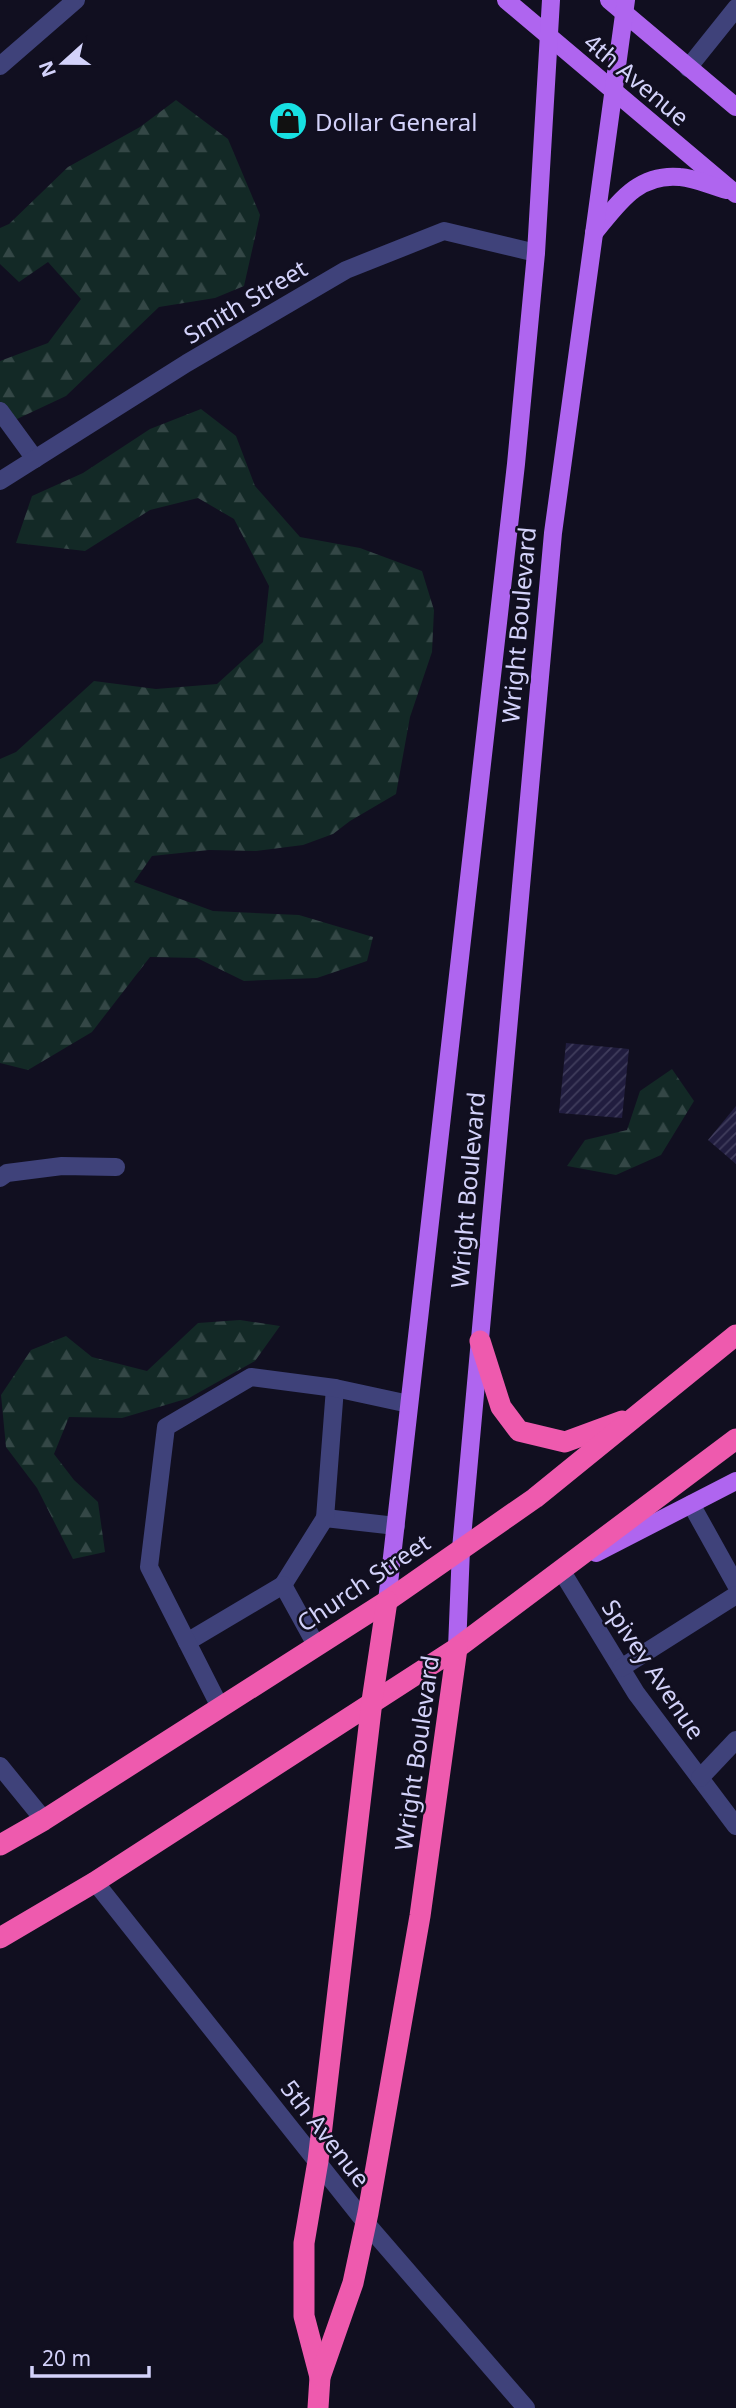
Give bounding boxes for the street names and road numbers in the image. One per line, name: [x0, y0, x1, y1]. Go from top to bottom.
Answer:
street label: 4th Avenue: [577, 25, 697, 133]
street label: Smith Street: [177, 251, 313, 351]
street label: Wright Boulevard: [493, 526, 543, 724]
street label: Wright Boulevard: [442, 1091, 492, 1289]
street label: Church Street: [290, 1525, 436, 1639]
street label: Spivey Avenue: [595, 1593, 713, 1745]
street label: Wright Boulevard: [386, 1653, 446, 1853]
street label: 5th Avenue: [274, 2073, 378, 2193]

